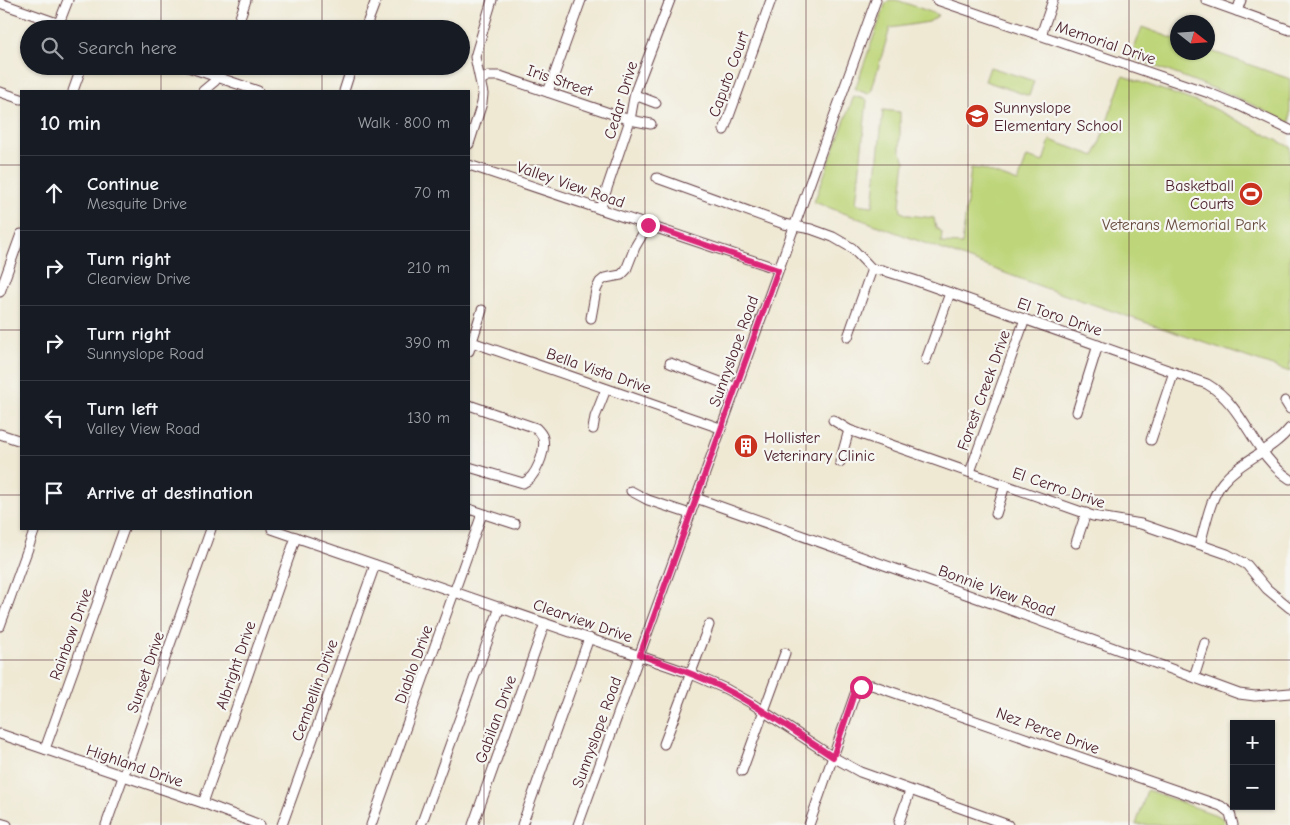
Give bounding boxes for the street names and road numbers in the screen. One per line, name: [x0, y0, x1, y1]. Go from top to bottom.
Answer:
street label: Memorial Drive: [1053, 17, 1158, 68]
street label: Caputo Court: [705, 29, 753, 120]
street label: Cedar Drive: [601, 59, 641, 142]
street label: Iris Street: [524, 61, 595, 101]
street label: Valley View Road: [514, 158, 627, 212]
street label: Sunnyslope Road: [705, 293, 762, 409]
street label: El Toro Drive: [1015, 294, 1104, 340]
street label: Forest Creek Drive: [954, 328, 1014, 453]
street label: Bella Vista Drive: [544, 345, 653, 397]
street label: El Cerro Drive: [1010, 464, 1107, 512]
street label: Bonnie View Road: [936, 561, 1057, 620]
street label: Rainbow Drive: [46, 586, 96, 683]
street label: Clearview Drive: [531, 596, 635, 646]
street label: Albright Drive: [212, 619, 260, 712]
street label: Diablo Drive: [391, 623, 436, 706]
street label: Sunset Drive: [124, 629, 168, 715]
street label: Cembellin Drive: [288, 637, 342, 744]
street label: Gabilan Drive: [472, 673, 520, 766]
street label: Sunnyslope Road: [568, 674, 625, 790]
street label: Nez Perce Drive: [994, 704, 1102, 758]
street label: Highland Drive: [84, 741, 185, 791]

